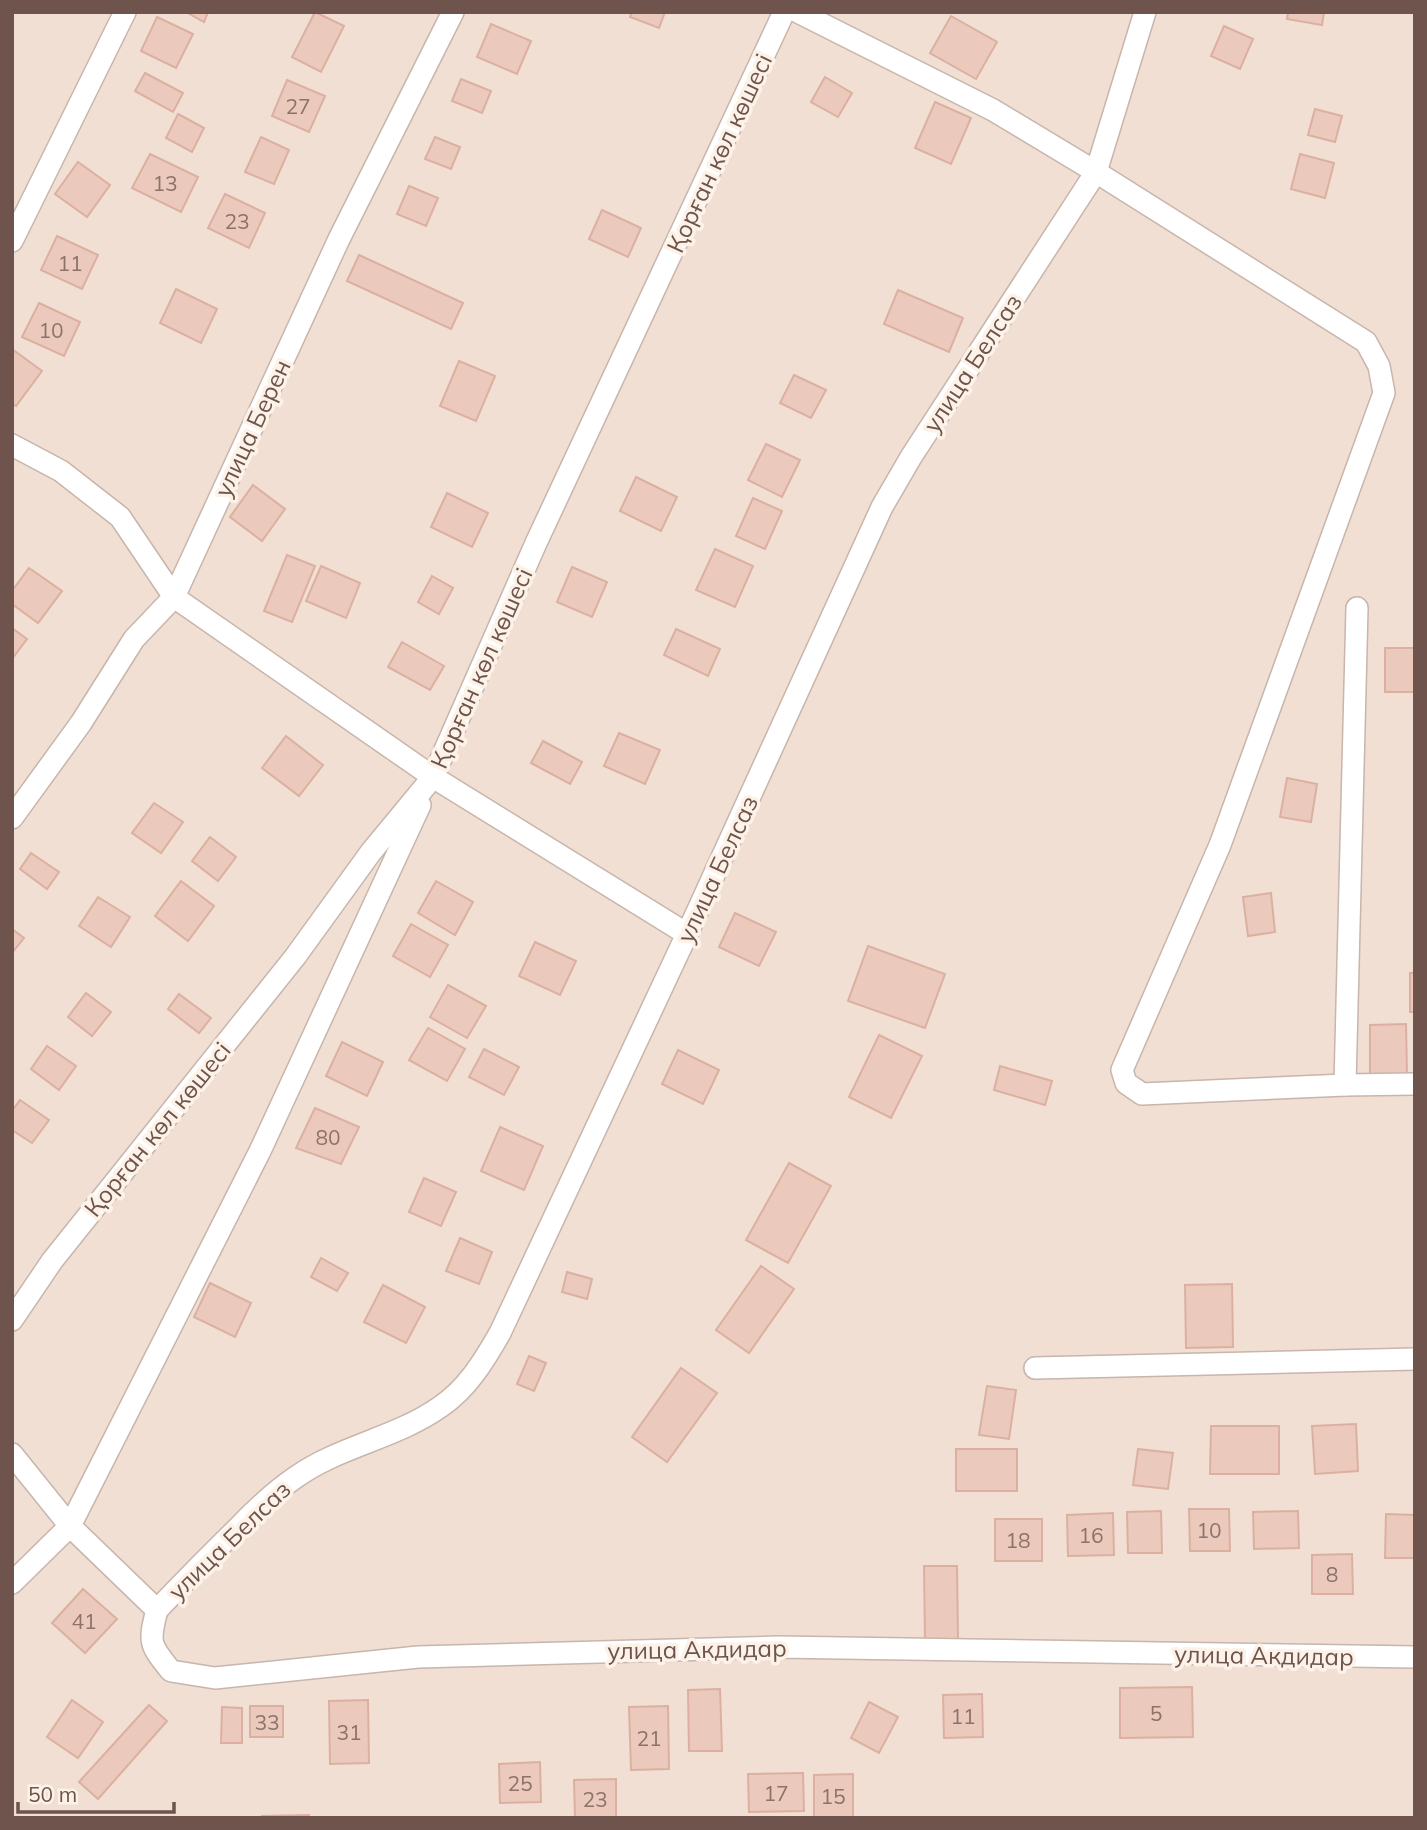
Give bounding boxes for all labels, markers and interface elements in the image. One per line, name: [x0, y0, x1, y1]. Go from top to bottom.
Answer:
street label: Қорған көл көшесі: [660, 49, 778, 257]
house number: 27: [285, 93, 311, 119]
house number: 13: [152, 170, 178, 196]
house number: 23: [224, 208, 250, 234]
house number: 11: [57, 250, 83, 276]
street label: улица Белсаз: [916, 288, 1028, 438]
house number: 10: [38, 317, 64, 343]
street label: улица Берен: [207, 355, 297, 501]
street label: Қорған көл көшесі: [423, 563, 539, 773]
street label: улица Белсаз: [670, 791, 764, 947]
street label: Қорған көл көшесі: [77, 1036, 237, 1222]
house number: 80: [315, 1124, 341, 1150]
street label: улица Белсаз: [161, 1474, 297, 1606]
house number: 10: [1196, 1517, 1222, 1543]
house number: 16: [1078, 1522, 1104, 1548]
house number: 18: [1005, 1527, 1031, 1553]
house number: 8: [1326, 1561, 1338, 1587]
house number: 41: [71, 1608, 97, 1634]
street label: улица Акдидар: [607, 1632, 787, 1666]
street label: улица Акдидар: [1174, 1638, 1354, 1672]
house number: 5: [1150, 1700, 1162, 1726]
house number: 11: [950, 1703, 976, 1729]
house number: 33: [254, 1709, 280, 1735]
house number: 31: [336, 1719, 362, 1745]
house number: 21: [636, 1725, 662, 1751]
scale bar: [18, 1770, 173, 1814]
house number: 25: [507, 1770, 533, 1796]
house number: 17: [763, 1780, 789, 1806]
text: 50 m: [28, 1781, 77, 1807]
house number: 15: [820, 1783, 846, 1809]
house number: 23: [582, 1786, 608, 1812]

